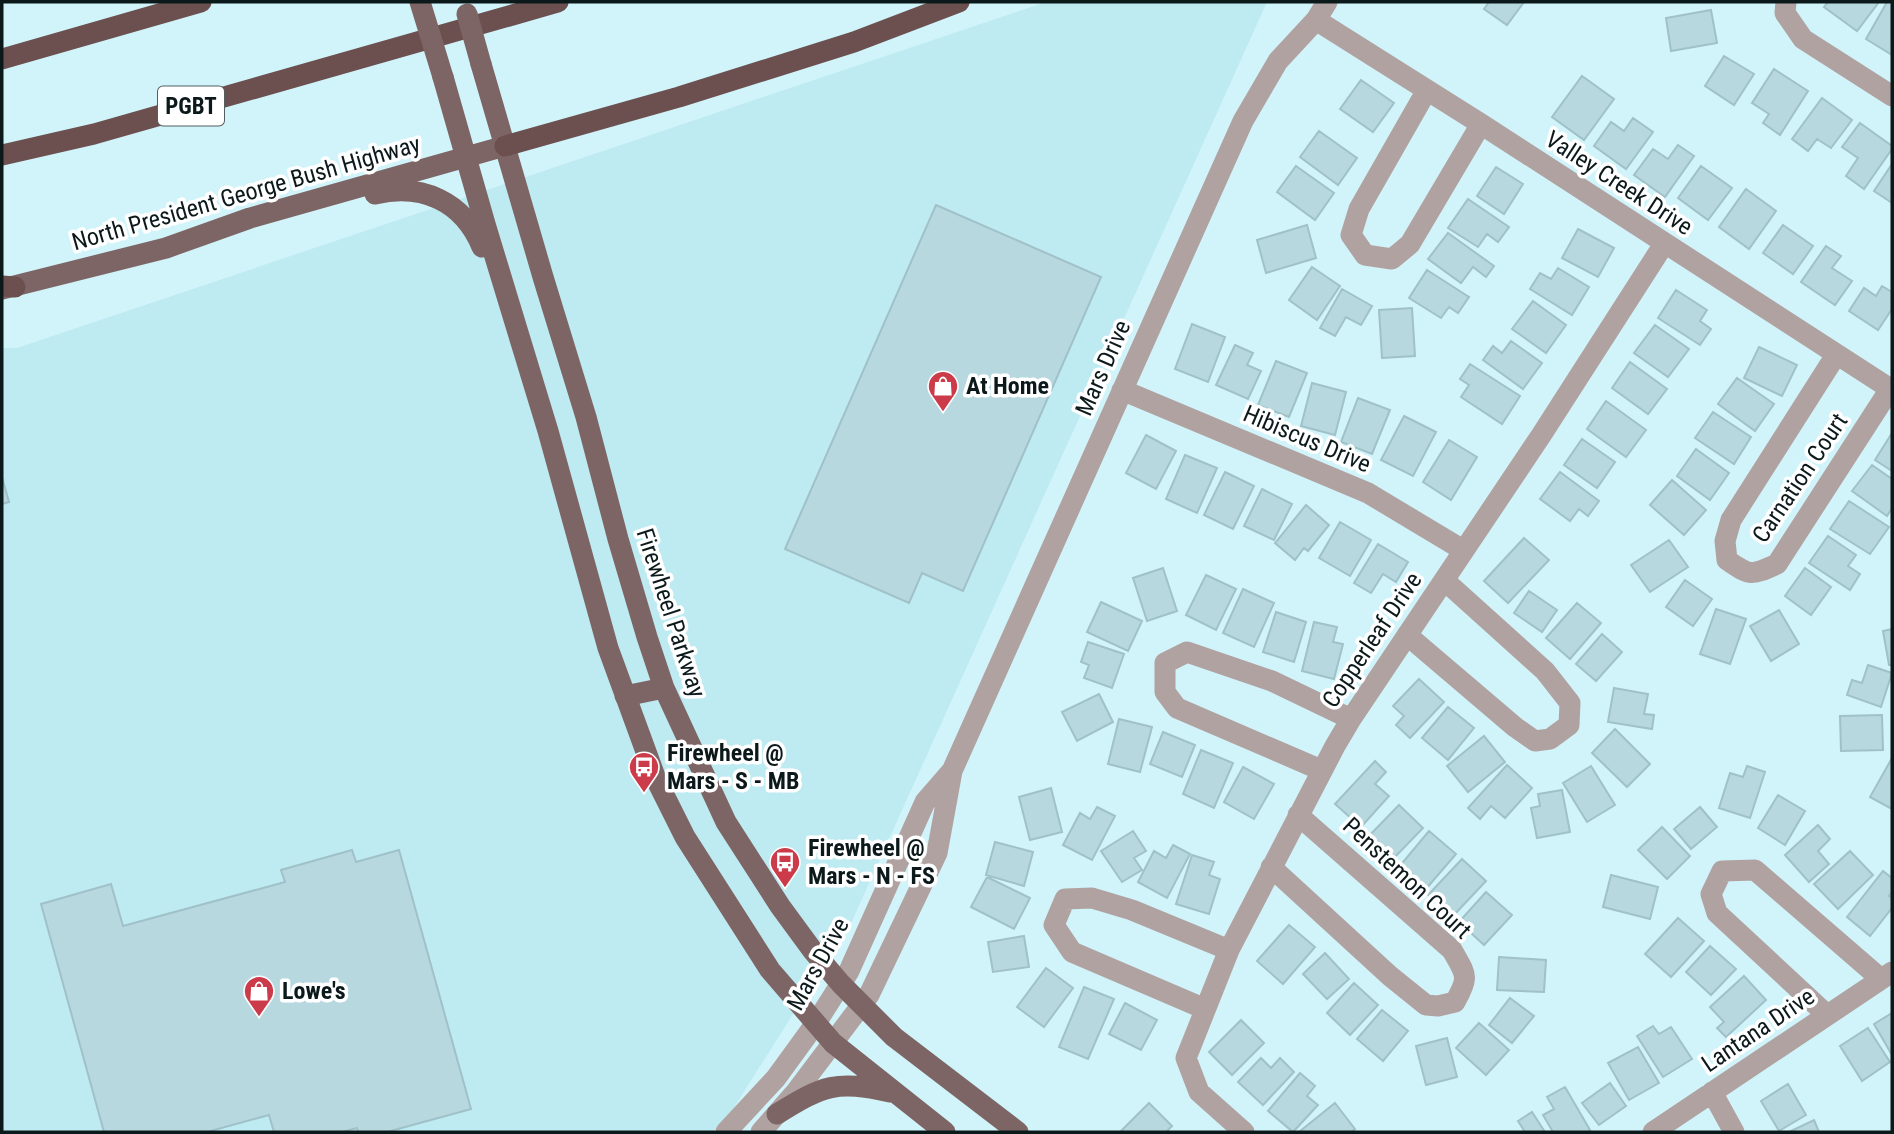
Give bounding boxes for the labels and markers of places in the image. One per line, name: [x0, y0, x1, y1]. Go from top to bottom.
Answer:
shop icon: At Home: [926, 369, 960, 413]
place label: At Home: [966, 372, 1049, 400]
place label: Firewheel @ Mars - S - MB: [667, 739, 799, 795]
bus stop icon: Firewheel @ Mars - S - MB: [627, 750, 661, 794]
place label: Firewheel @ Mars - N - FS: [808, 834, 935, 890]
bus stop icon: Firewheel @ Mars - N - FS: [768, 845, 802, 889]
shop icon: Lowe's: [242, 974, 276, 1018]
place label: Lowe's: [282, 977, 346, 1005]

